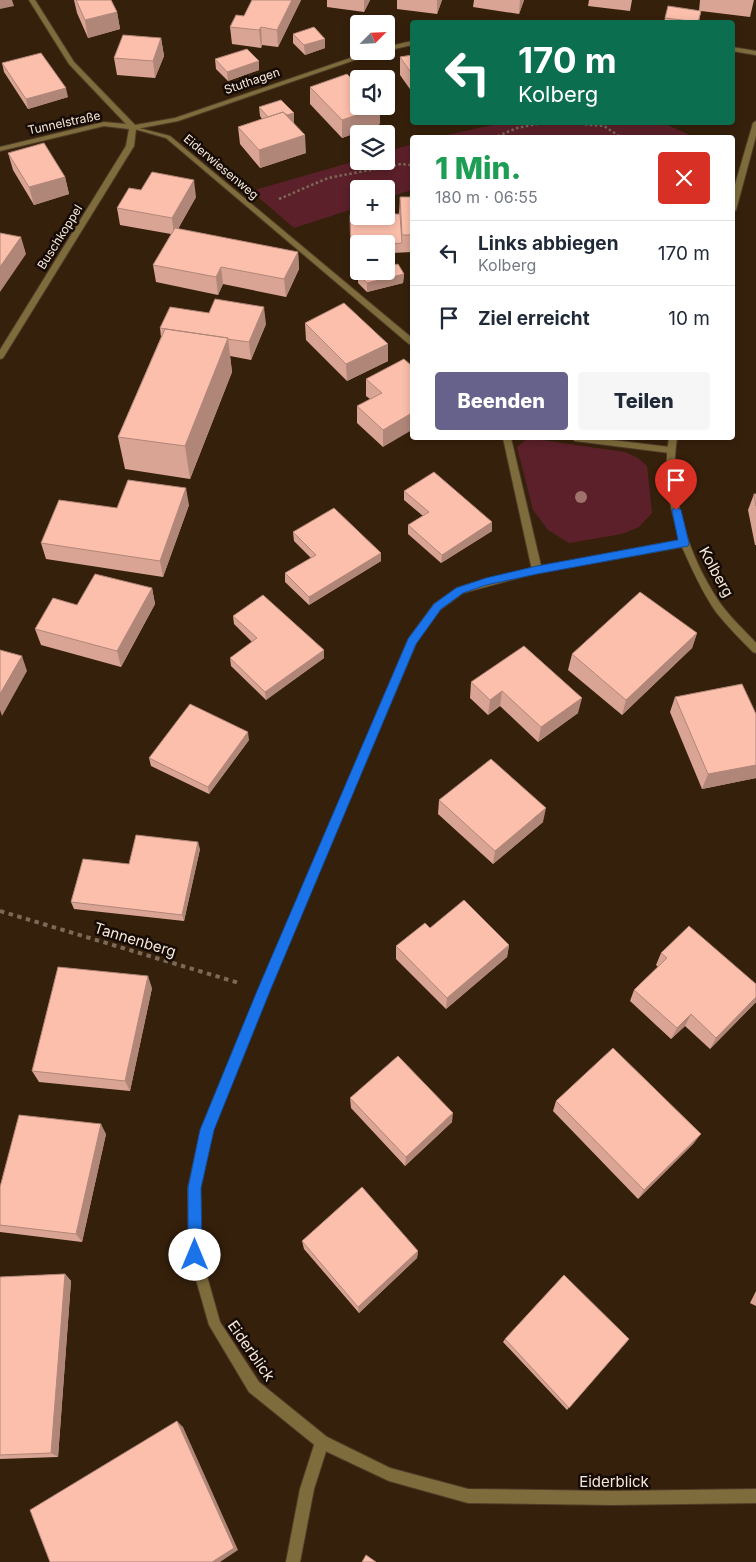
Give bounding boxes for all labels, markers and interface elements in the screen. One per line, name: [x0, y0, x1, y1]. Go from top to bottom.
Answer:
north arrow: [350, 15, 395, 60]
map controls: [350, 15, 395, 280]
text: 170 m: [518, 39, 617, 81]
icon: left: [435, 40, 500, 105]
street label: Stuthagen: [222, 64, 282, 97]
button: sound: [350, 70, 395, 115]
text: Kolberg: [518, 81, 598, 107]
street label: Tunnelstraße: [26, 107, 102, 138]
button: layers: [350, 125, 395, 170]
street label: Eiderwiesenweg: [181, 131, 262, 202]
text: 1 Min.: [435, 150, 521, 186]
button: close: [658, 152, 710, 204]
button: +: [350, 180, 395, 225]
text: 180 m · 06:55: [435, 187, 538, 207]
street label: Buschkoppel: [34, 202, 85, 272]
text: Links abbiegen: [478, 232, 619, 255]
button: −: [350, 235, 395, 280]
icon: left: [435, 239, 463, 267]
text: 170 m: [658, 242, 710, 265]
text: Kolberg: [478, 255, 536, 275]
icon: arrive: [435, 304, 463, 332]
text: Ziel erreicht: [478, 307, 590, 330]
text: 10 m: [668, 307, 710, 330]
button: Beenden: [435, 372, 568, 430]
button: Teilen: [578, 372, 710, 430]
pin: [655, 459, 697, 510]
icon: arrive: [662, 466, 690, 494]
street label: Kolberg: [695, 543, 738, 600]
street label: Tannenberg: [92, 918, 179, 961]
position arrow: [168, 1228, 220, 1280]
street label: Eiderblick: [224, 1317, 280, 1385]
street label: Eiderblick: [579, 1472, 650, 1491]

